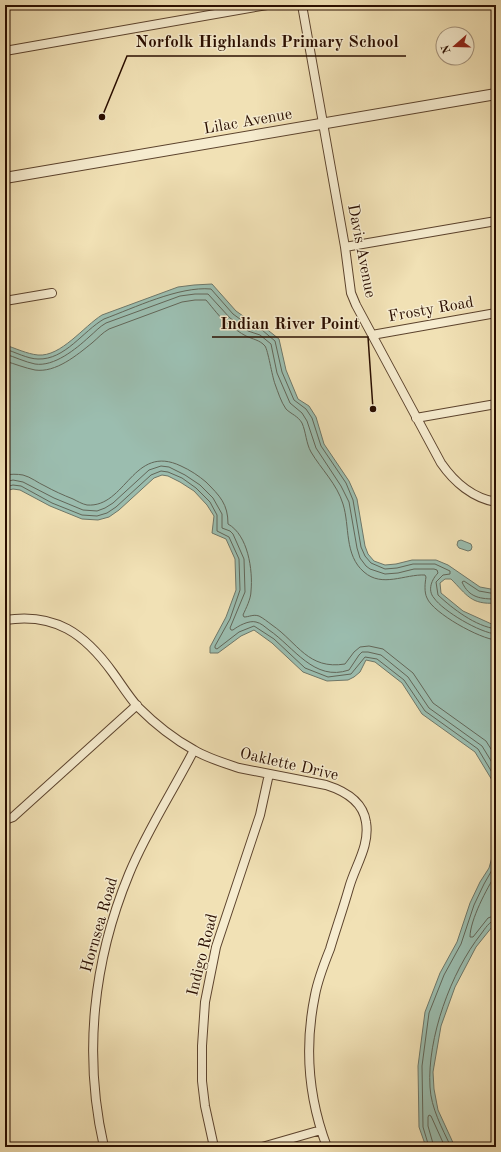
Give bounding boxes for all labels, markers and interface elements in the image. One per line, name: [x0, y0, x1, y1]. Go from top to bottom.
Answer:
north arrow: [435, 26, 475, 66]
callout: Norfolk Highlands Primary School: [127, 27, 406, 56]
text: Norfolk Highlands Primary School: [135, 34, 399, 51]
text: N: [440, 43, 454, 55]
street label: Lilac Avenue: [203, 106, 293, 138]
street label: Davis Avenue: [344, 203, 378, 299]
street label: Frosty Road: [387, 295, 475, 325]
callout: Indian River Point: [212, 308, 368, 337]
text: Indian River Point: [220, 316, 360, 333]
street label: Oaklette Drive: [238, 746, 340, 784]
street label: Hornsea Road: [79, 876, 121, 974]
street label: Indigo Road: [185, 912, 221, 998]

